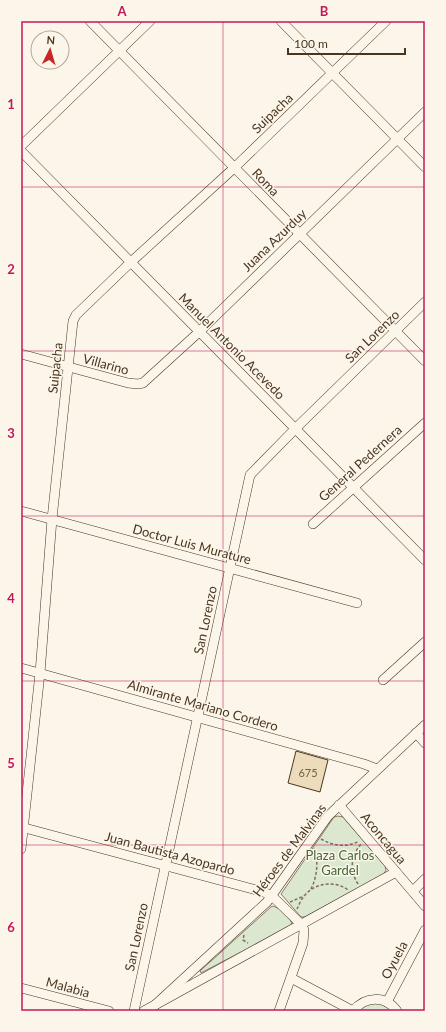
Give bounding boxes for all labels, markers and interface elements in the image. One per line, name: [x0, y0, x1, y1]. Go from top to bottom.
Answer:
text: A: [116, 3, 127, 19]
text: B: [320, 3, 329, 19]
north arrow: [30, 30, 70, 70]
scale bar: [288, 30, 405, 56]
text: N: [46, 33, 56, 46]
text: 100 m: [294, 36, 328, 51]
street label: Suipacha: [248, 90, 296, 136]
text: 1: [7, 96, 15, 112]
street label: Roma: [249, 165, 283, 199]
street label: Juana Azurduy: [238, 205, 310, 275]
text: 2: [7, 261, 15, 277]
street label: Manuel Antonio Acevedo: [176, 290, 288, 402]
street label: San Lorenzo: [342, 306, 402, 366]
street label: Suipacha: [44, 342, 66, 394]
street label: Villarino: [81, 350, 131, 378]
street label: General Pedernera: [315, 421, 405, 505]
text: 3: [7, 425, 15, 441]
street label: Doctor Luis Murature: [131, 520, 253, 568]
street label: San Lorenzo: [190, 584, 220, 656]
text: 4: [7, 590, 15, 606]
street label: Almirante Mariano Cordero: [126, 676, 280, 734]
text: 5: [7, 755, 15, 771]
house number: 675: [298, 766, 318, 779]
street label: Héroes de Malvinas: [249, 800, 329, 900]
street label: Aconcagua: [358, 809, 410, 867]
street label: Juan Bautista Azopardo: [103, 828, 237, 878]
park label: Plaza Carlos Gardel: [306, 847, 375, 878]
street label: San Lorenzo: [121, 901, 151, 973]
text: 6: [7, 919, 15, 935]
street label: Oyuela: [377, 938, 411, 982]
street label: Malabia: [44, 973, 92, 1001]

